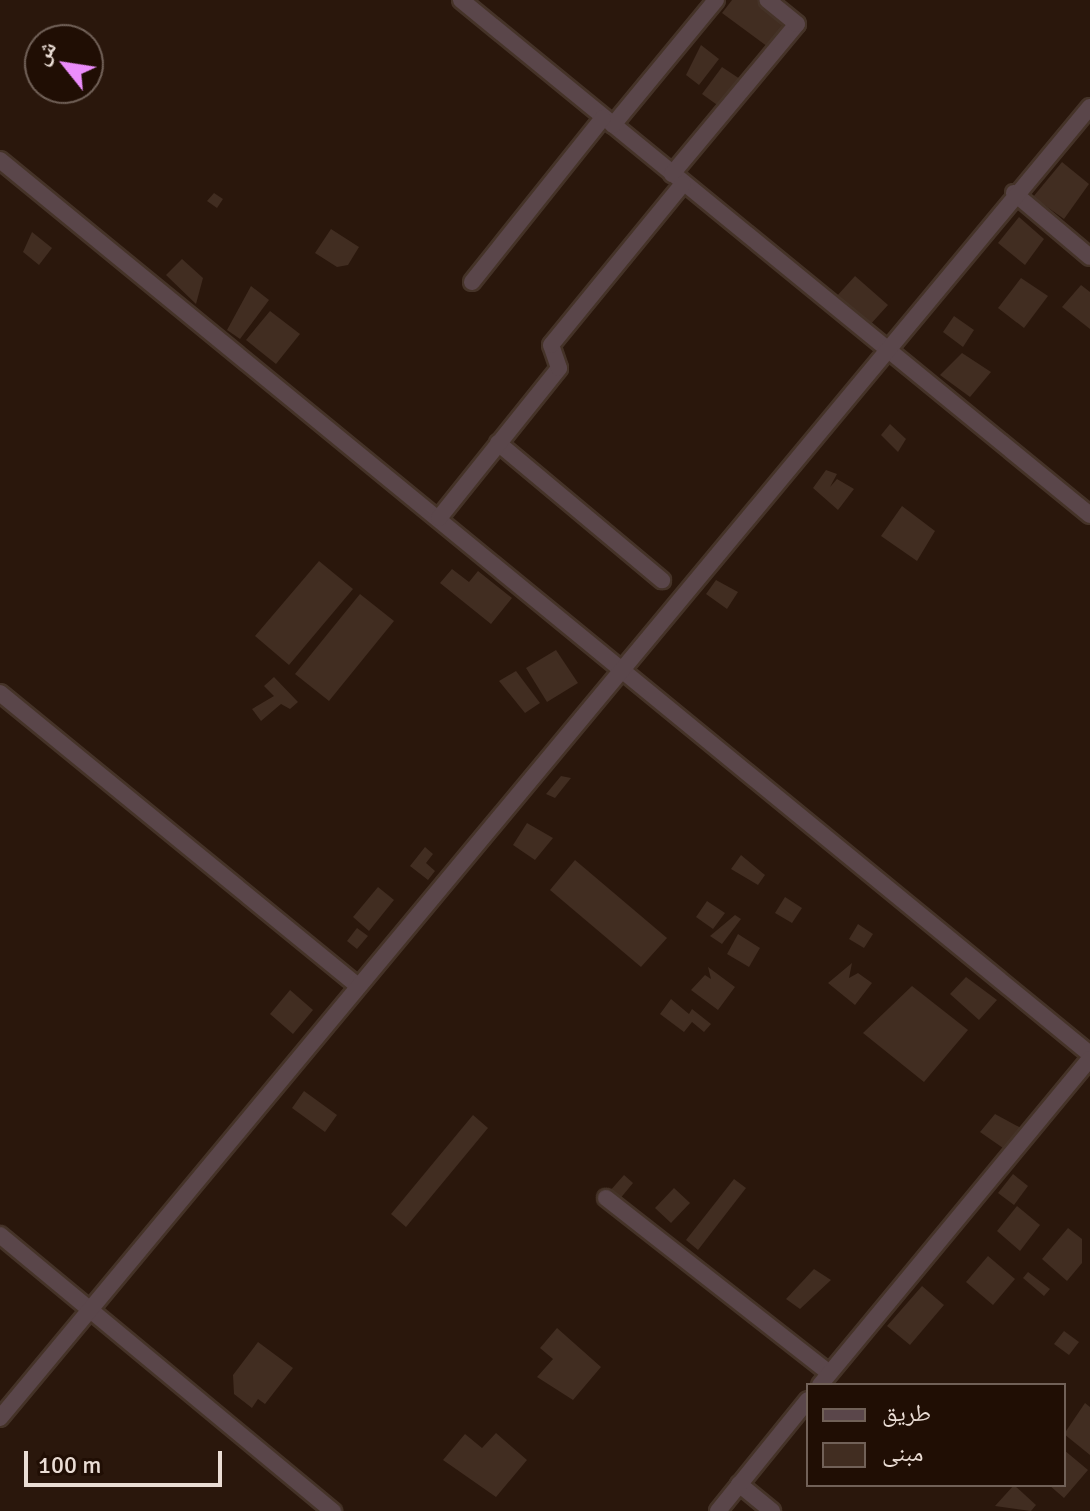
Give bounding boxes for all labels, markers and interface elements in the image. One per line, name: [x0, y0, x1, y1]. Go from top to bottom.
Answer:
north arrow: [24, 24, 104, 104]
text: ش: [27, 36, 62, 70]
legend: [806, 1383, 1066, 1487]
text: طريق: [882, 1398, 931, 1428]
scale bar: [28, 1435, 226, 1485]
text: مبنى: [882, 1438, 923, 1468]
text: 100 m: [38, 1450, 101, 1480]

